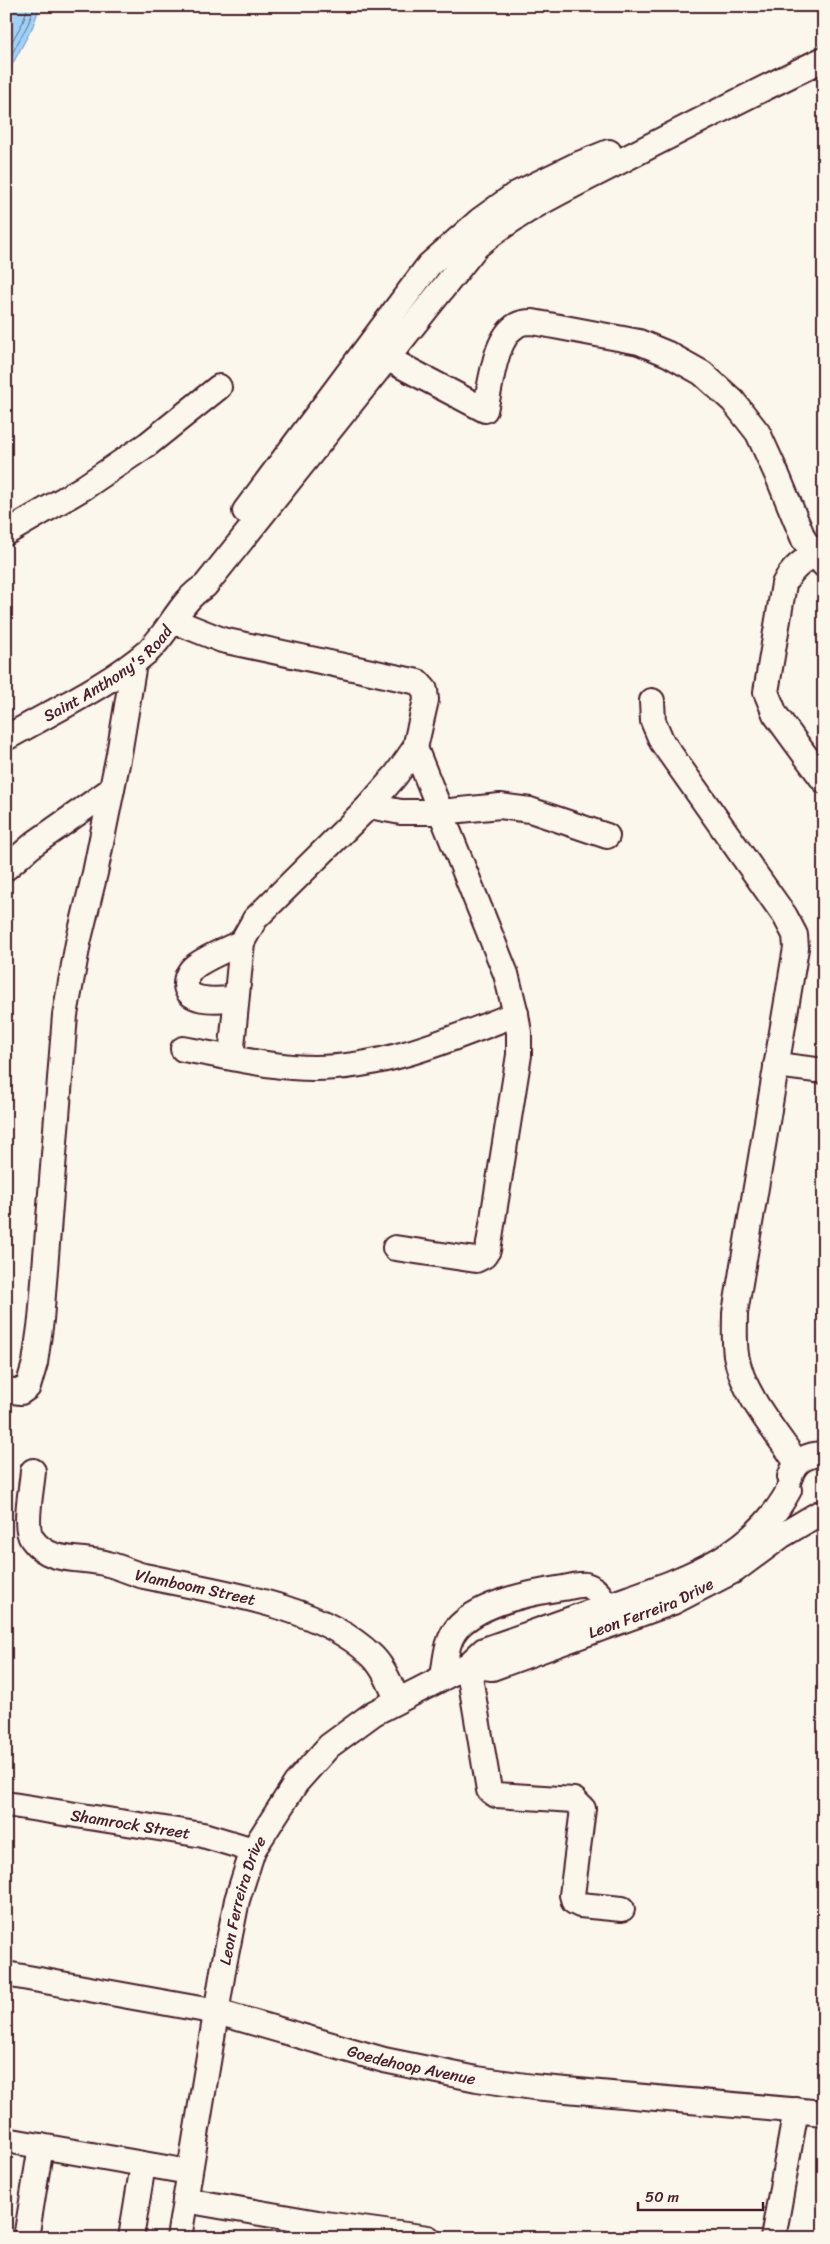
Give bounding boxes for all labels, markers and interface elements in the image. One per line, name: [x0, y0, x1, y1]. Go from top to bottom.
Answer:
street label: Saint Anthony's Road: [38, 618, 181, 730]
street label: Vlamboom Street: [131, 1560, 259, 1614]
street label: Leon Ferreira Drive: [584, 1569, 719, 1647]
street label: Shamrock Street: [69, 1800, 192, 1848]
street label: Leon Ferreira Drive: [210, 1829, 274, 1968]
street label: Goedehoop Avenue: [344, 2036, 478, 2093]
scale bar: [638, 2179, 762, 2211]
text: 50 m: [645, 2184, 680, 2210]

